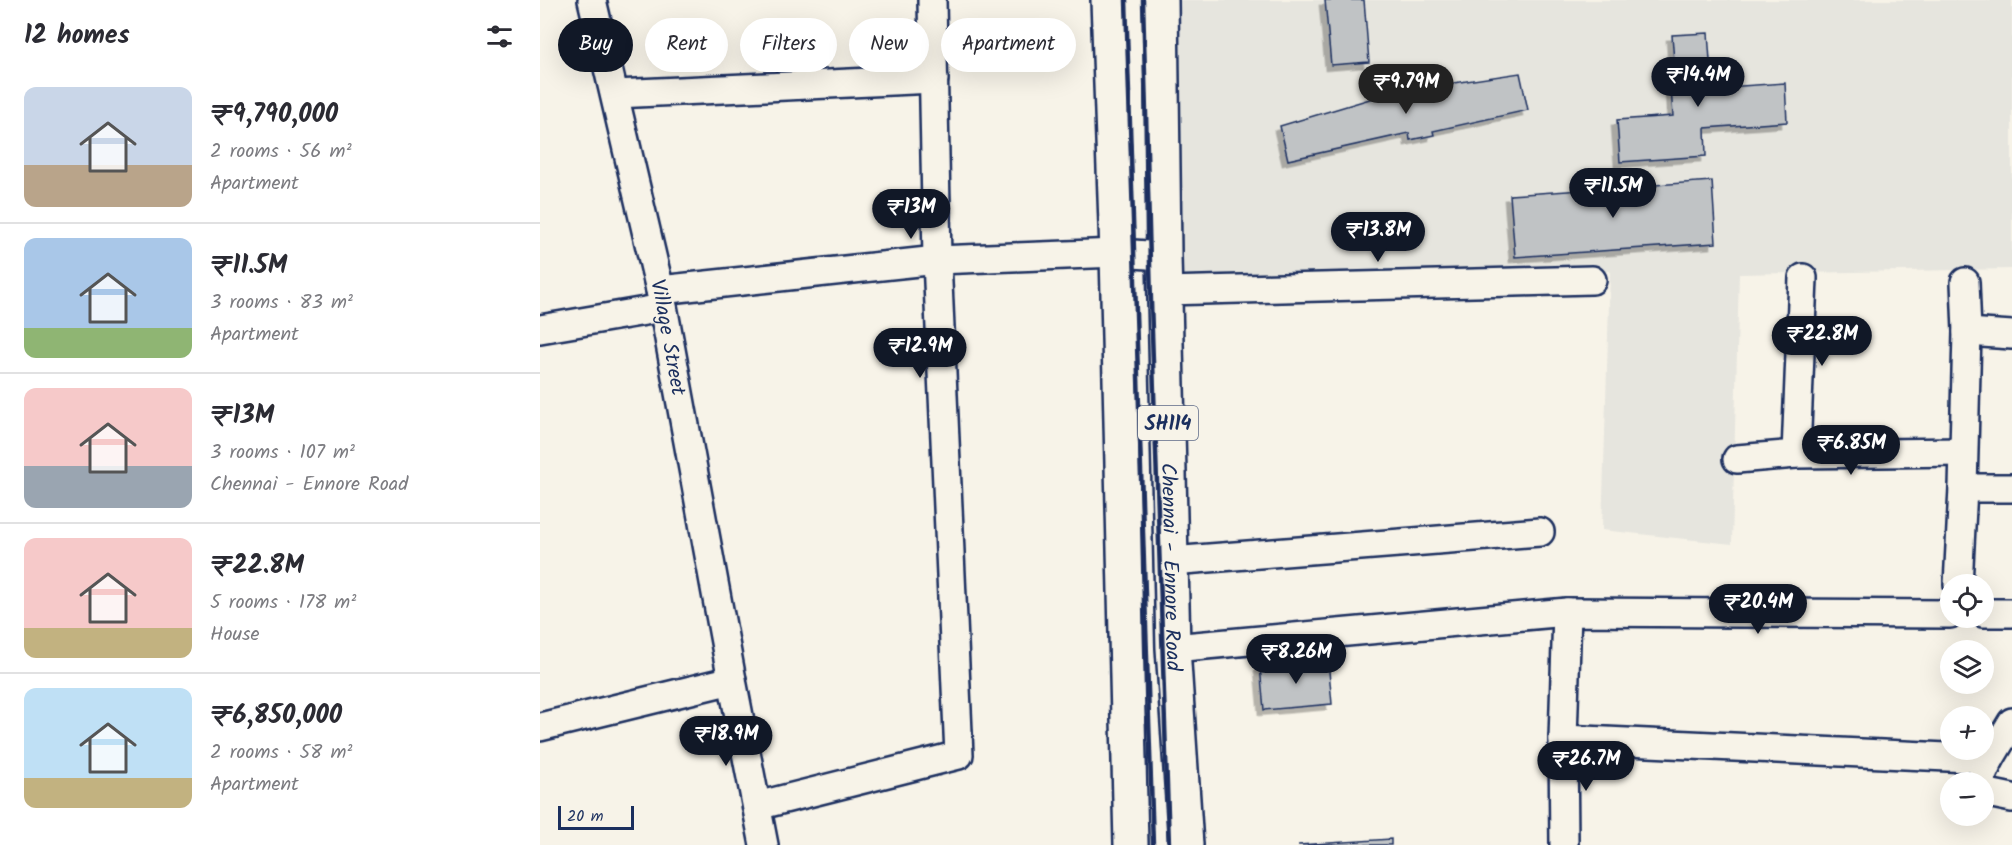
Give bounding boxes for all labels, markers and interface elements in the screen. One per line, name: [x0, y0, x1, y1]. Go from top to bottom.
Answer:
text: 12 homes: [24, 15, 130, 57]
chip: Buy: [558, 18, 633, 72]
chip: Rent: [645, 18, 728, 72]
chip: Filters: [740, 18, 837, 72]
chip: New: [849, 18, 929, 72]
chip: Apartment: [941, 18, 1076, 72]
icon: filters: [483, 20, 516, 53]
pin: ₹14.4M: [1649, 57, 1747, 108]
text: ₹14.4M: [1665, 60, 1731, 92]
pin: ₹9.79M: [1357, 64, 1455, 115]
text: ₹9.79M: [1373, 67, 1439, 99]
text: ₹9,790,000: [210, 94, 338, 136]
icon: home: [72, 111, 144, 183]
text: 2 rooms · 56 m²: [210, 136, 352, 168]
text: Apartment: [210, 168, 299, 200]
pin: ₹11.5M: [1564, 168, 1662, 219]
text: ₹11.5M: [1583, 171, 1643, 203]
pin: ₹13M: [875, 189, 947, 240]
text: ₹13M: [886, 192, 936, 224]
pin: ₹13.8M: [1329, 212, 1427, 263]
text: ₹13.8M: [1345, 215, 1411, 247]
text: ₹11.5M: [210, 245, 287, 287]
icon: home: [72, 262, 144, 334]
street label: Village Street: [640, 276, 694, 399]
text: 3 rooms · 83 m²: [210, 287, 353, 319]
pin: ₹22.8M: [1773, 316, 1871, 367]
text: Apartment: [210, 319, 299, 351]
text: ₹22.8M: [1786, 319, 1858, 351]
pin: ₹12.9M: [871, 328, 969, 379]
text: ₹12.9M: [887, 331, 953, 363]
text: ₹13M: [210, 395, 274, 437]
road number: SH114: [1138, 406, 1198, 440]
icon: home: [72, 412, 144, 484]
pin: ₹6.85M: [1802, 425, 1900, 476]
text: ₹6.85M: [1816, 428, 1886, 460]
text: 3 rooms · 107 m²: [210, 437, 355, 469]
street label: Chennai - Ennore Road: [1151, 462, 1190, 673]
text: Chennai - Ennore Road: [210, 469, 408, 501]
text: ₹22.8M: [210, 545, 304, 587]
icon: home: [72, 562, 144, 634]
map controls: [1940, 574, 1994, 826]
button: locate: [1940, 574, 1994, 628]
pin: ₹20.4M: [1709, 584, 1807, 635]
text: 5 rooms · 178 m²: [210, 587, 356, 619]
text: ₹20.4M: [1723, 587, 1793, 619]
text: House: [210, 619, 260, 651]
pin: ₹8.26M: [1247, 634, 1345, 685]
text: ₹8.26M: [1260, 637, 1332, 669]
button: layers: [1940, 640, 1994, 694]
text: ₹6,850,000: [210, 695, 342, 737]
button: +: [1940, 706, 1994, 760]
icon: home: [72, 712, 144, 784]
pin: ₹18.9M: [677, 716, 775, 767]
text: ₹18.9M: [693, 719, 759, 751]
text: 2 rooms · 58 m²: [210, 737, 352, 769]
pin: ₹26.7M: [1537, 741, 1635, 792]
text: ₹26.7M: [1551, 744, 1621, 776]
text: Apartment: [210, 769, 299, 801]
button: −: [1940, 772, 1994, 826]
scale bar: [558, 803, 634, 830]
text: 20 m: [567, 804, 603, 829]

